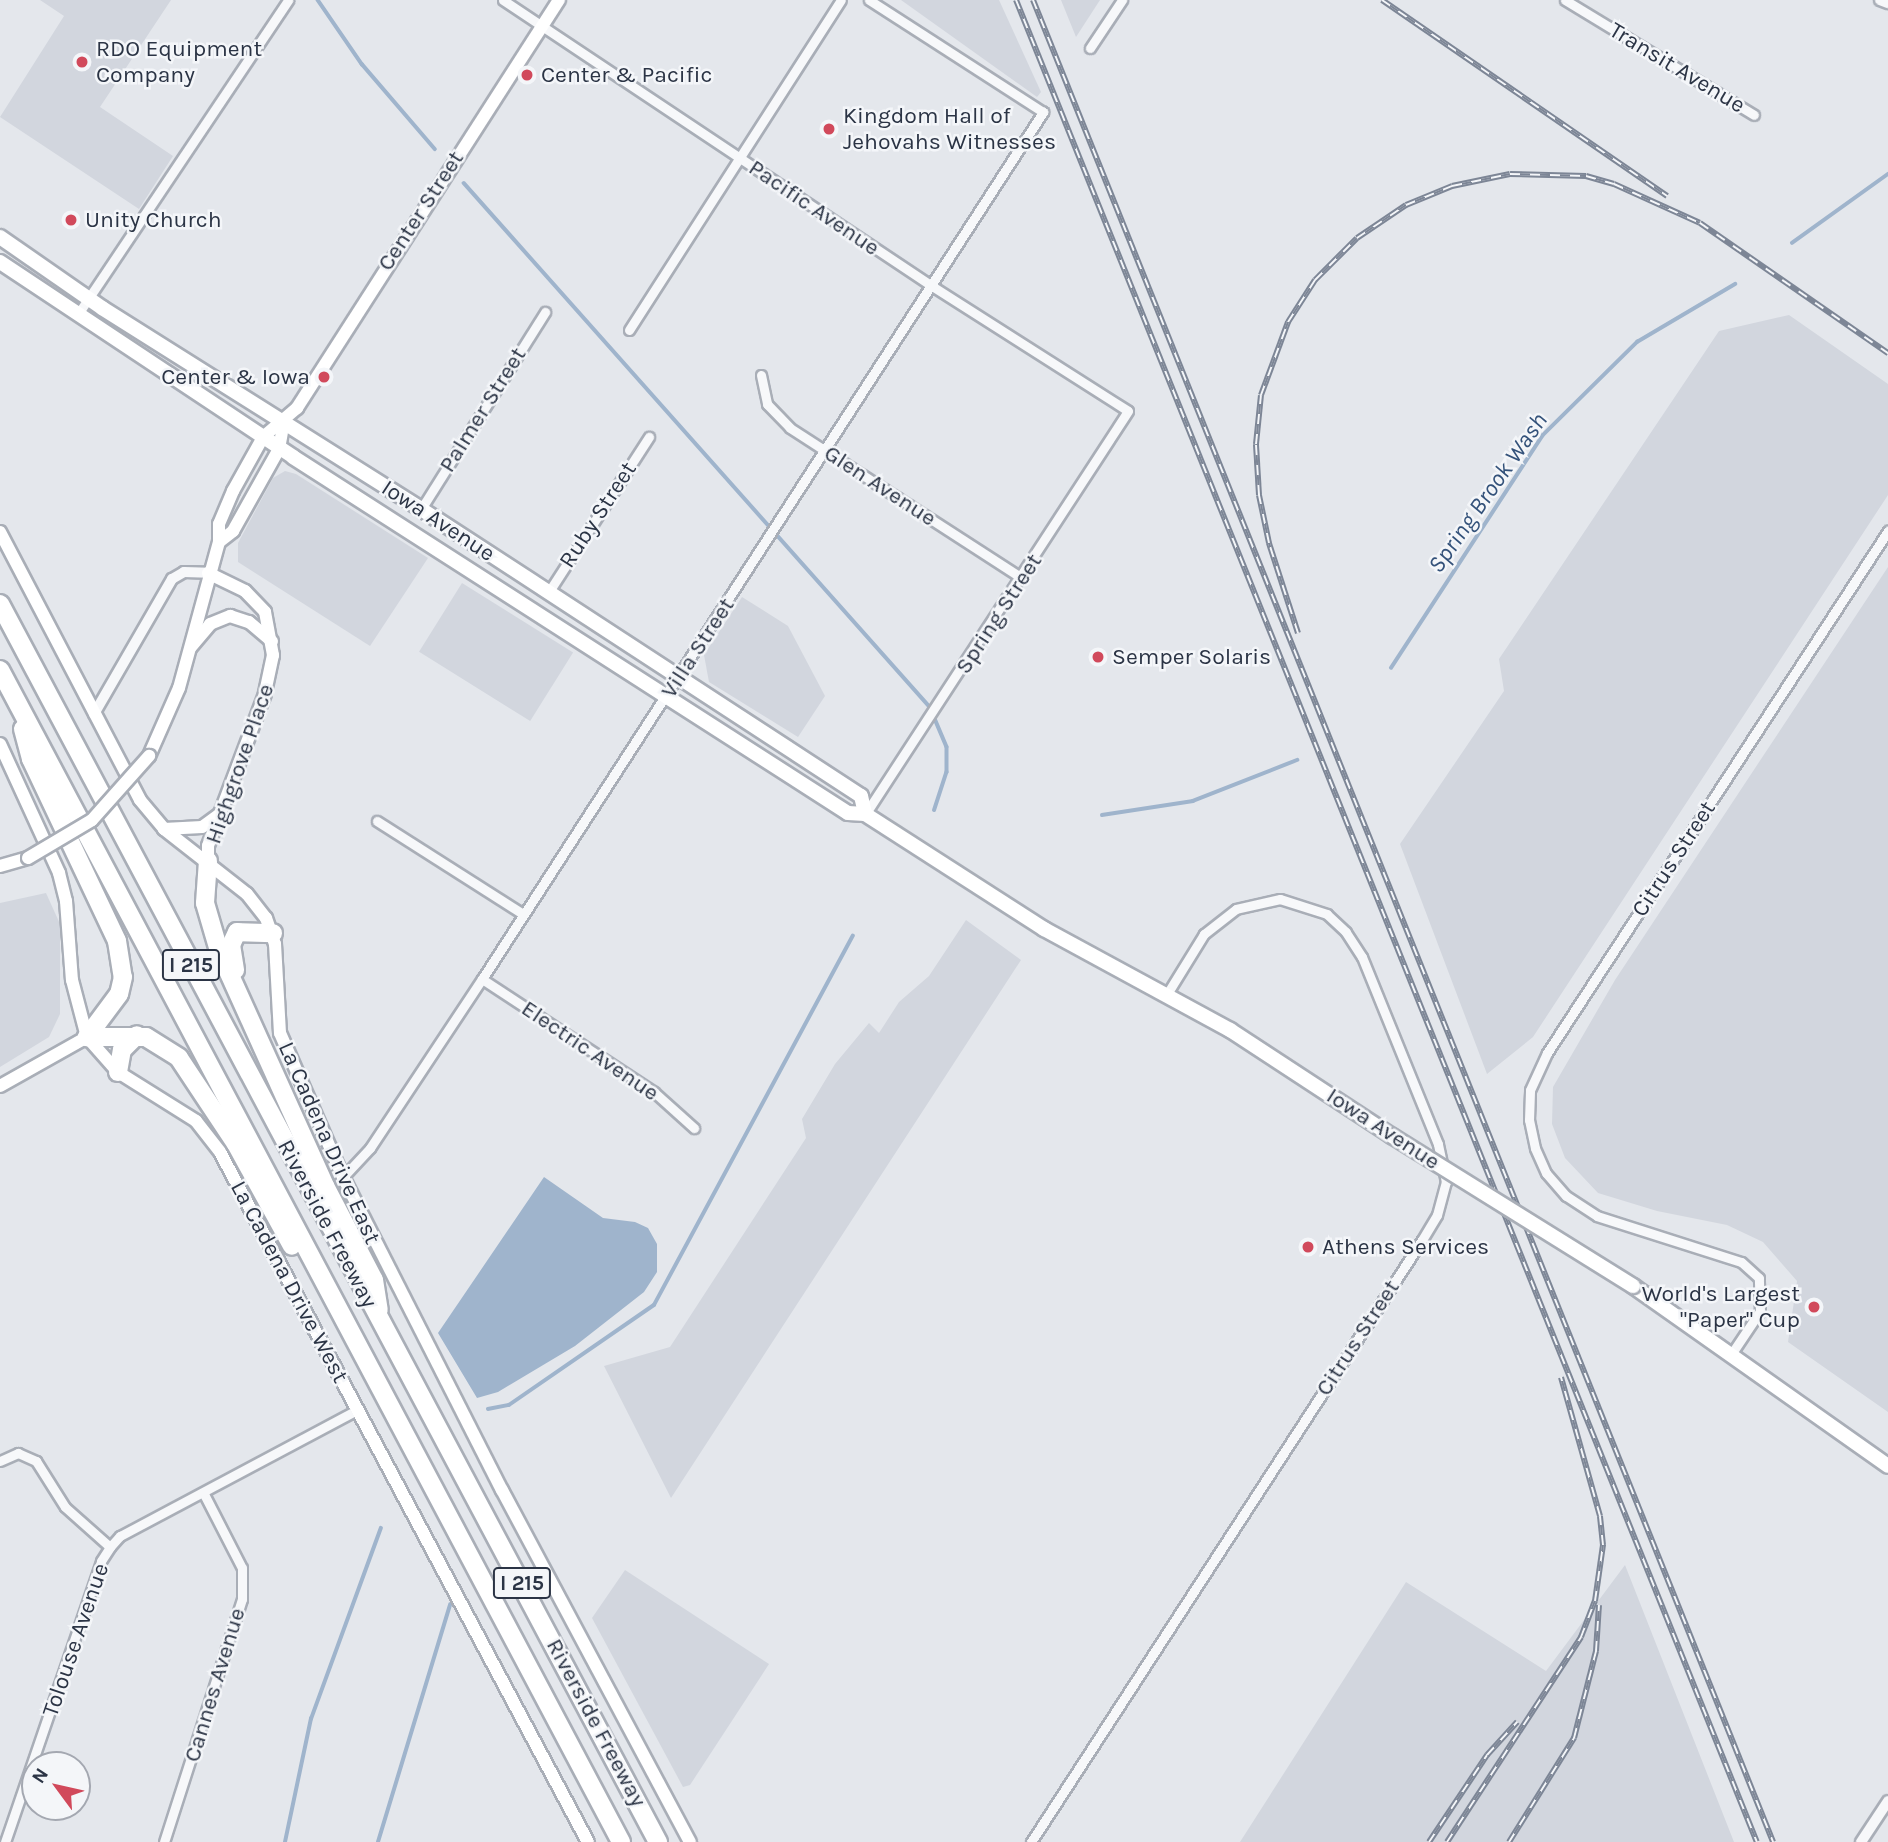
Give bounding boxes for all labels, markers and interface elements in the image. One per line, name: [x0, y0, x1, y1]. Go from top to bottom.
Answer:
street label: Transit Avenue: [1604, 17, 1750, 119]
place label: RDO Equipment Company: [96, 35, 262, 89]
marker: RDO Equipment Company: [74, 54, 90, 70]
place label: Center & Pacific: [541, 61, 712, 89]
marker: Center & Pacific: [519, 67, 535, 83]
place label: Kingdom Hall of Jehovahs Witnesses: [843, 102, 1056, 156]
marker: Kingdom Hall of Jehovahs Witnesses: [821, 121, 837, 137]
street label: Center Street: [372, 146, 470, 276]
street label: Pacific Avenue: [743, 154, 885, 262]
place label: Unity Church: [85, 206, 222, 234]
marker: Unity Church: [63, 212, 79, 228]
street label: Palmer Street: [434, 342, 532, 478]
place label: Center & Iowa: [161, 363, 310, 391]
marker: Center & Iowa: [316, 369, 332, 385]
water label: Spring Brook Wash: [1422, 407, 1554, 579]
street label: Glen Avenue: [819, 440, 941, 532]
street label: Ruby Street: [553, 457, 643, 573]
street label: Iowa Avenue: [376, 474, 500, 568]
street label: Spring Street: [950, 549, 1048, 679]
street label: Villa Street: [655, 593, 741, 703]
place label: Semper Solaris: [1112, 643, 1271, 671]
marker: Semper Solaris: [1090, 649, 1106, 665]
street label: Highgrove Place: [200, 680, 280, 848]
street label: Citrus Street: [1626, 796, 1722, 922]
road number: I 215: [161, 948, 221, 982]
street label: Electric Avenue: [516, 995, 664, 1107]
street label: La Cadena Drive East: [272, 1038, 386, 1248]
street label: Iowa Avenue: [1321, 1082, 1445, 1176]
street label: Riverside Freeway: [271, 1135, 383, 1313]
street label: La Cadena Drive West: [224, 1176, 354, 1388]
place label: Athens Services: [1322, 1233, 1489, 1261]
marker: Athens Services: [1300, 1239, 1316, 1255]
street label: Citrus Street: [1310, 1275, 1406, 1401]
place label: World's Largest "Paper" Cup: [1642, 1280, 1800, 1334]
marker: World's Largest "Paper" Cup: [1806, 1299, 1822, 1315]
street label: Tolouse Avenue: [37, 1560, 115, 1720]
road number: I 215: [492, 1566, 552, 1600]
street label: Cannes Avenue: [178, 1605, 252, 1765]
street label: Riverside Freeway: [540, 1634, 652, 1812]
north arrow: [21, 1751, 91, 1821]
text: N: [27, 1764, 53, 1787]

